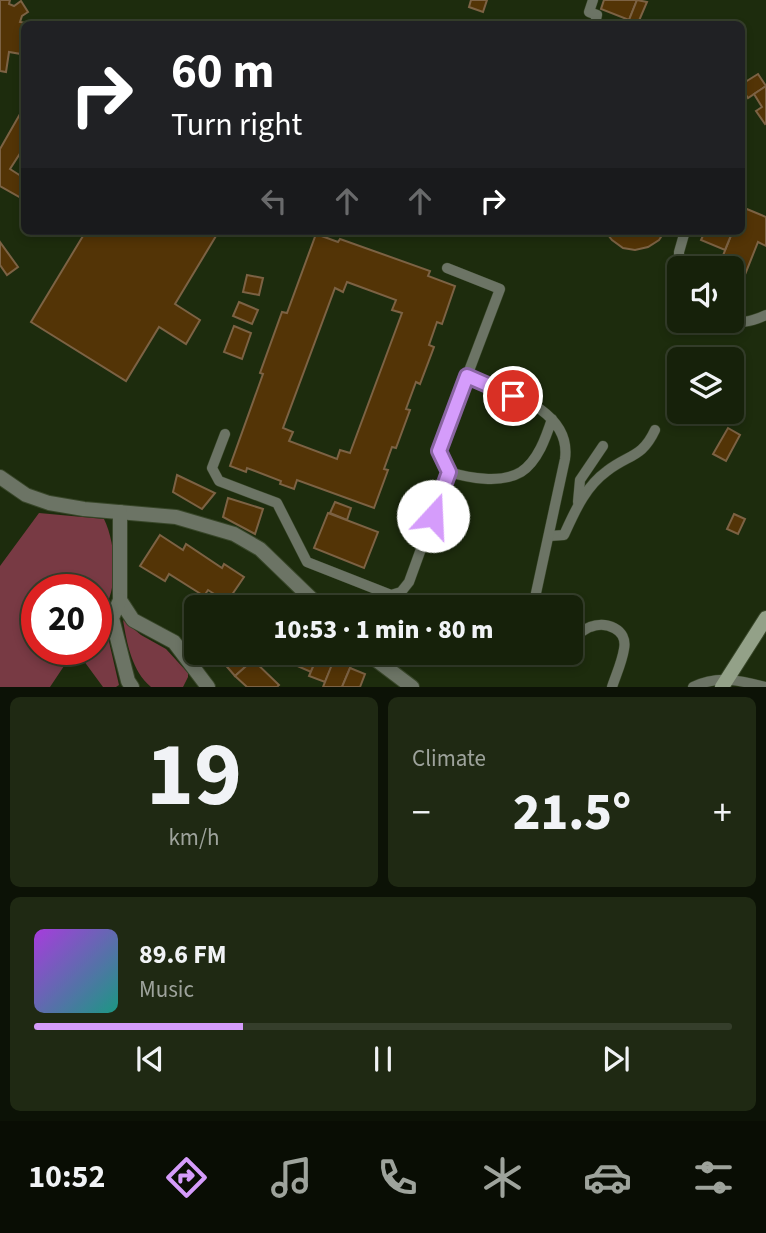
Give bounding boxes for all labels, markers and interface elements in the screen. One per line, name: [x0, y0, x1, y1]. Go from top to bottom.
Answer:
text: 60 m: [171, 37, 275, 107]
icon: right: [56, 49, 147, 140]
text: Turn right: [171, 102, 302, 148]
icon: left: [255, 182, 293, 220]
icon: ahead: [328, 182, 366, 220]
icon: ahead: [401, 182, 439, 220]
icon: right: [474, 182, 512, 220]
map controls: [667, 256, 744, 424]
button: sound: [667, 256, 744, 333]
button: layers: [667, 347, 744, 424]
pin: [483, 366, 543, 426]
icon: arrive: [494, 377, 532, 415]
position arrow: [396, 479, 470, 553]
speed limit sign: 20: [21, 574, 112, 665]
text: 10:53 · 1 min · 80 m: [274, 611, 493, 648]
text: 19: [146, 711, 242, 840]
text: Climate: [412, 742, 486, 775]
text: 21.5°: [513, 776, 631, 850]
text: −: [412, 786, 431, 840]
text: +: [713, 786, 732, 840]
text: km/h: [168, 821, 220, 854]
text: 89.6 FM: [139, 936, 227, 973]
text: Music: [139, 973, 194, 1006]
icon: previous: [131, 1040, 169, 1078]
icon: pause: [364, 1040, 402, 1078]
icon: next: [597, 1040, 635, 1078]
icon: directions: [162, 1153, 211, 1202]
icon: music: [267, 1153, 316, 1202]
icon: phone: [373, 1153, 422, 1202]
icon: climate: [478, 1153, 527, 1202]
icon: car: [583, 1153, 632, 1202]
icon: filters: [689, 1153, 738, 1202]
text: 10:52: [28, 1154, 105, 1200]

